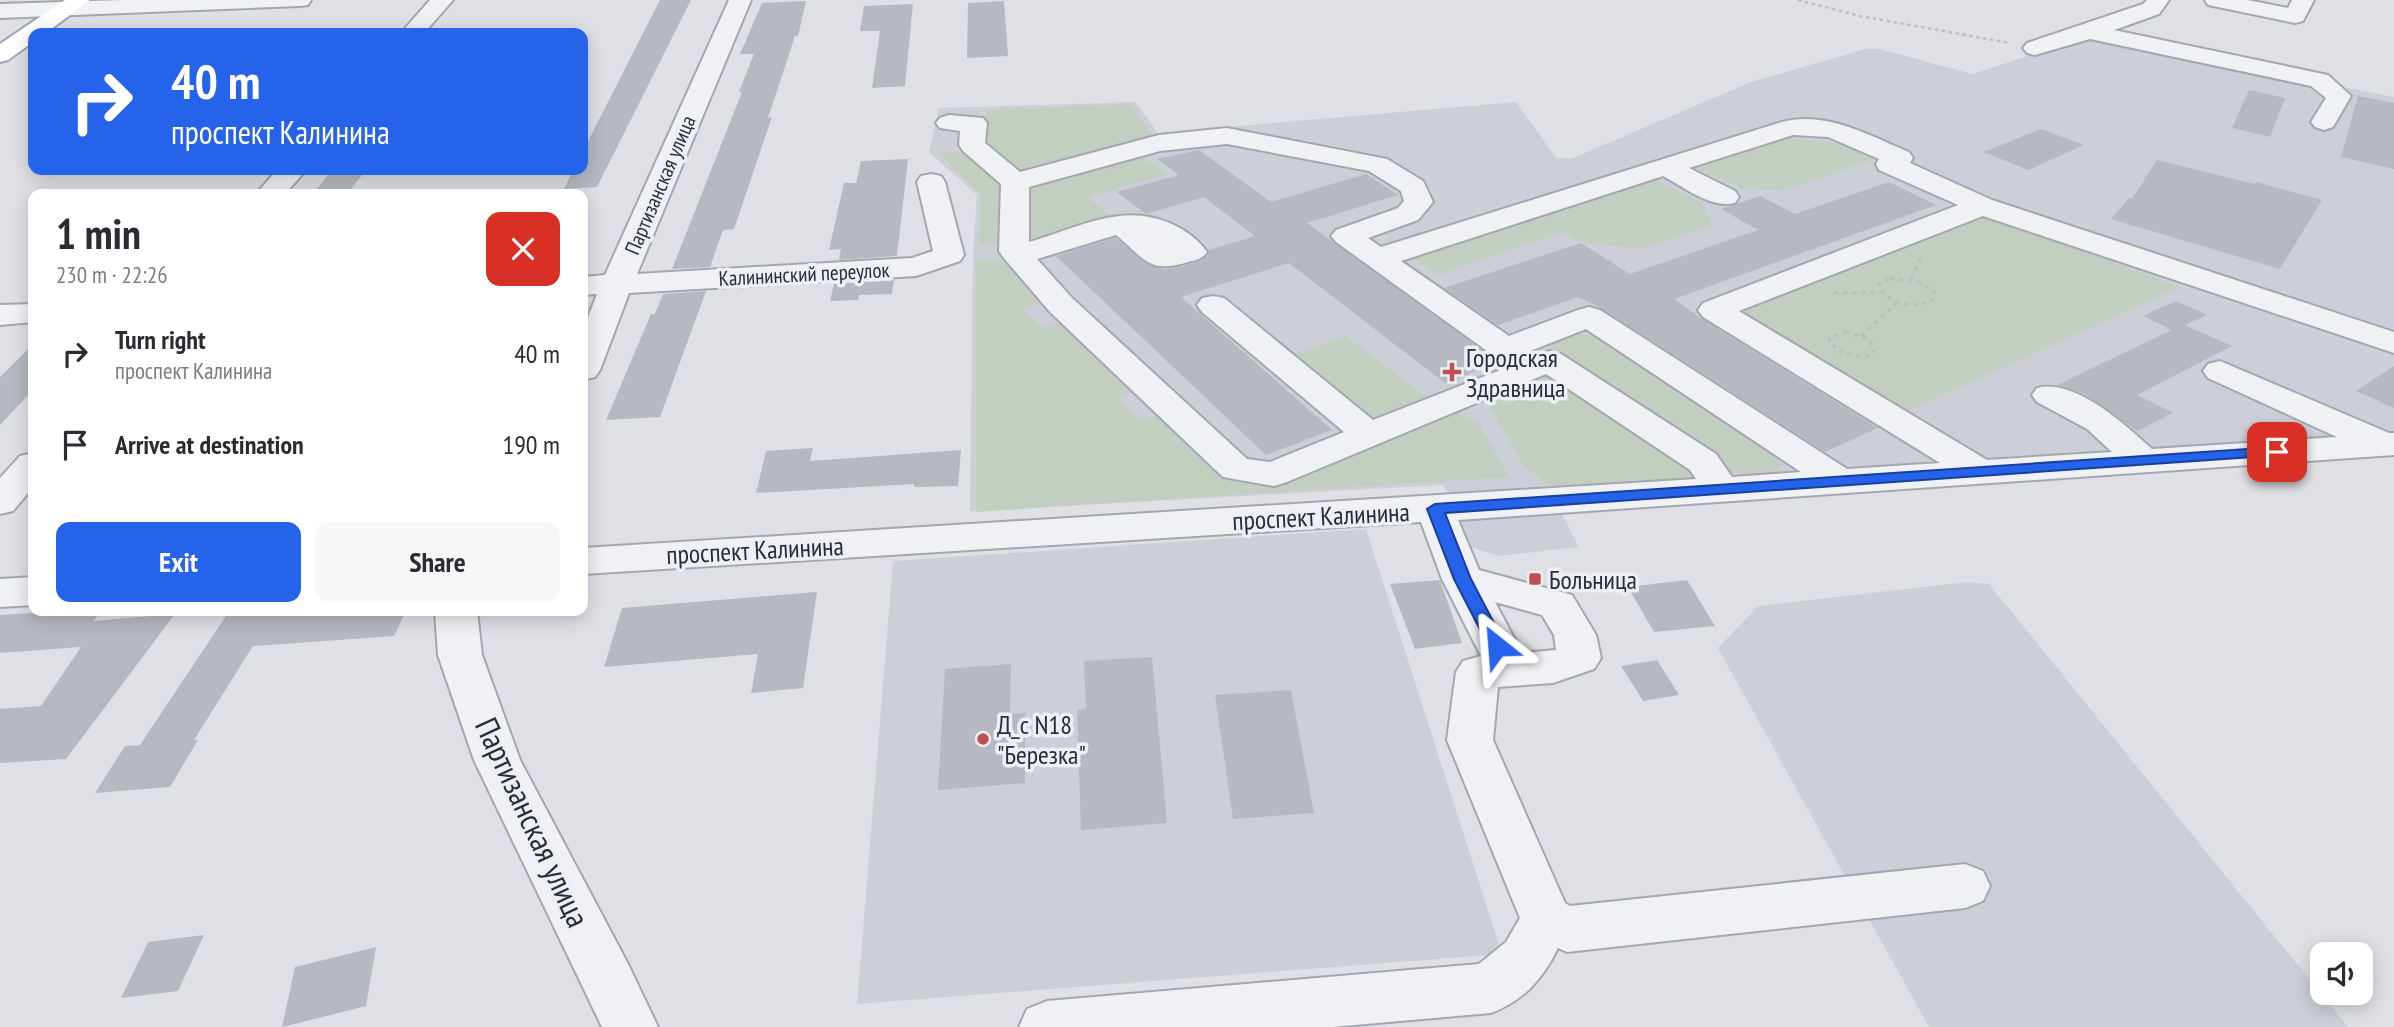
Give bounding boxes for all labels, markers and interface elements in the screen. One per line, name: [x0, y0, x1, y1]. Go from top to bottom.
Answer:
text: 40 m: [171, 49, 260, 113]
icon: right: [56, 56, 147, 147]
text: проспект Калинина: [171, 111, 390, 153]
street label: Партизанская улица: [619, 111, 701, 259]
text: 1 min: [56, 206, 141, 261]
button: close: [486, 212, 560, 286]
street label: Калининский переулок: [718, 256, 890, 292]
text: 230 m · 22:26: [56, 260, 168, 289]
text: Turn right: [115, 323, 206, 356]
icon: right: [56, 335, 94, 373]
text: 40 m: [514, 337, 560, 370]
place label: Городская Здравница: [1466, 341, 1565, 404]
text: проспект Калинина: [115, 356, 272, 385]
marker: Городская Здравница: [1444, 364, 1460, 380]
pin: [2247, 422, 2307, 482]
icon: arrive: [56, 426, 94, 464]
text: Arrive at destination: [115, 428, 304, 461]
text: 190 m: [502, 428, 560, 461]
icon: arrive: [2258, 433, 2296, 471]
street label: проспект Калинина: [1231, 495, 1411, 537]
button: Exit: [56, 522, 301, 602]
button: Share: [315, 522, 560, 602]
street label: проспект Калинина: [665, 529, 845, 571]
place label: Больница: [1549, 563, 1637, 596]
marker: Больница: [1527, 571, 1543, 587]
position arrow: [1460, 609, 1534, 683]
place label: Д_с N18 "Березка": [997, 708, 1086, 771]
street label: Партизанская улица: [466, 710, 600, 934]
marker: Д_с N18 "Березка": [975, 731, 991, 747]
map controls: [2310, 942, 2373, 1005]
button: sound: [2310, 942, 2373, 1005]

